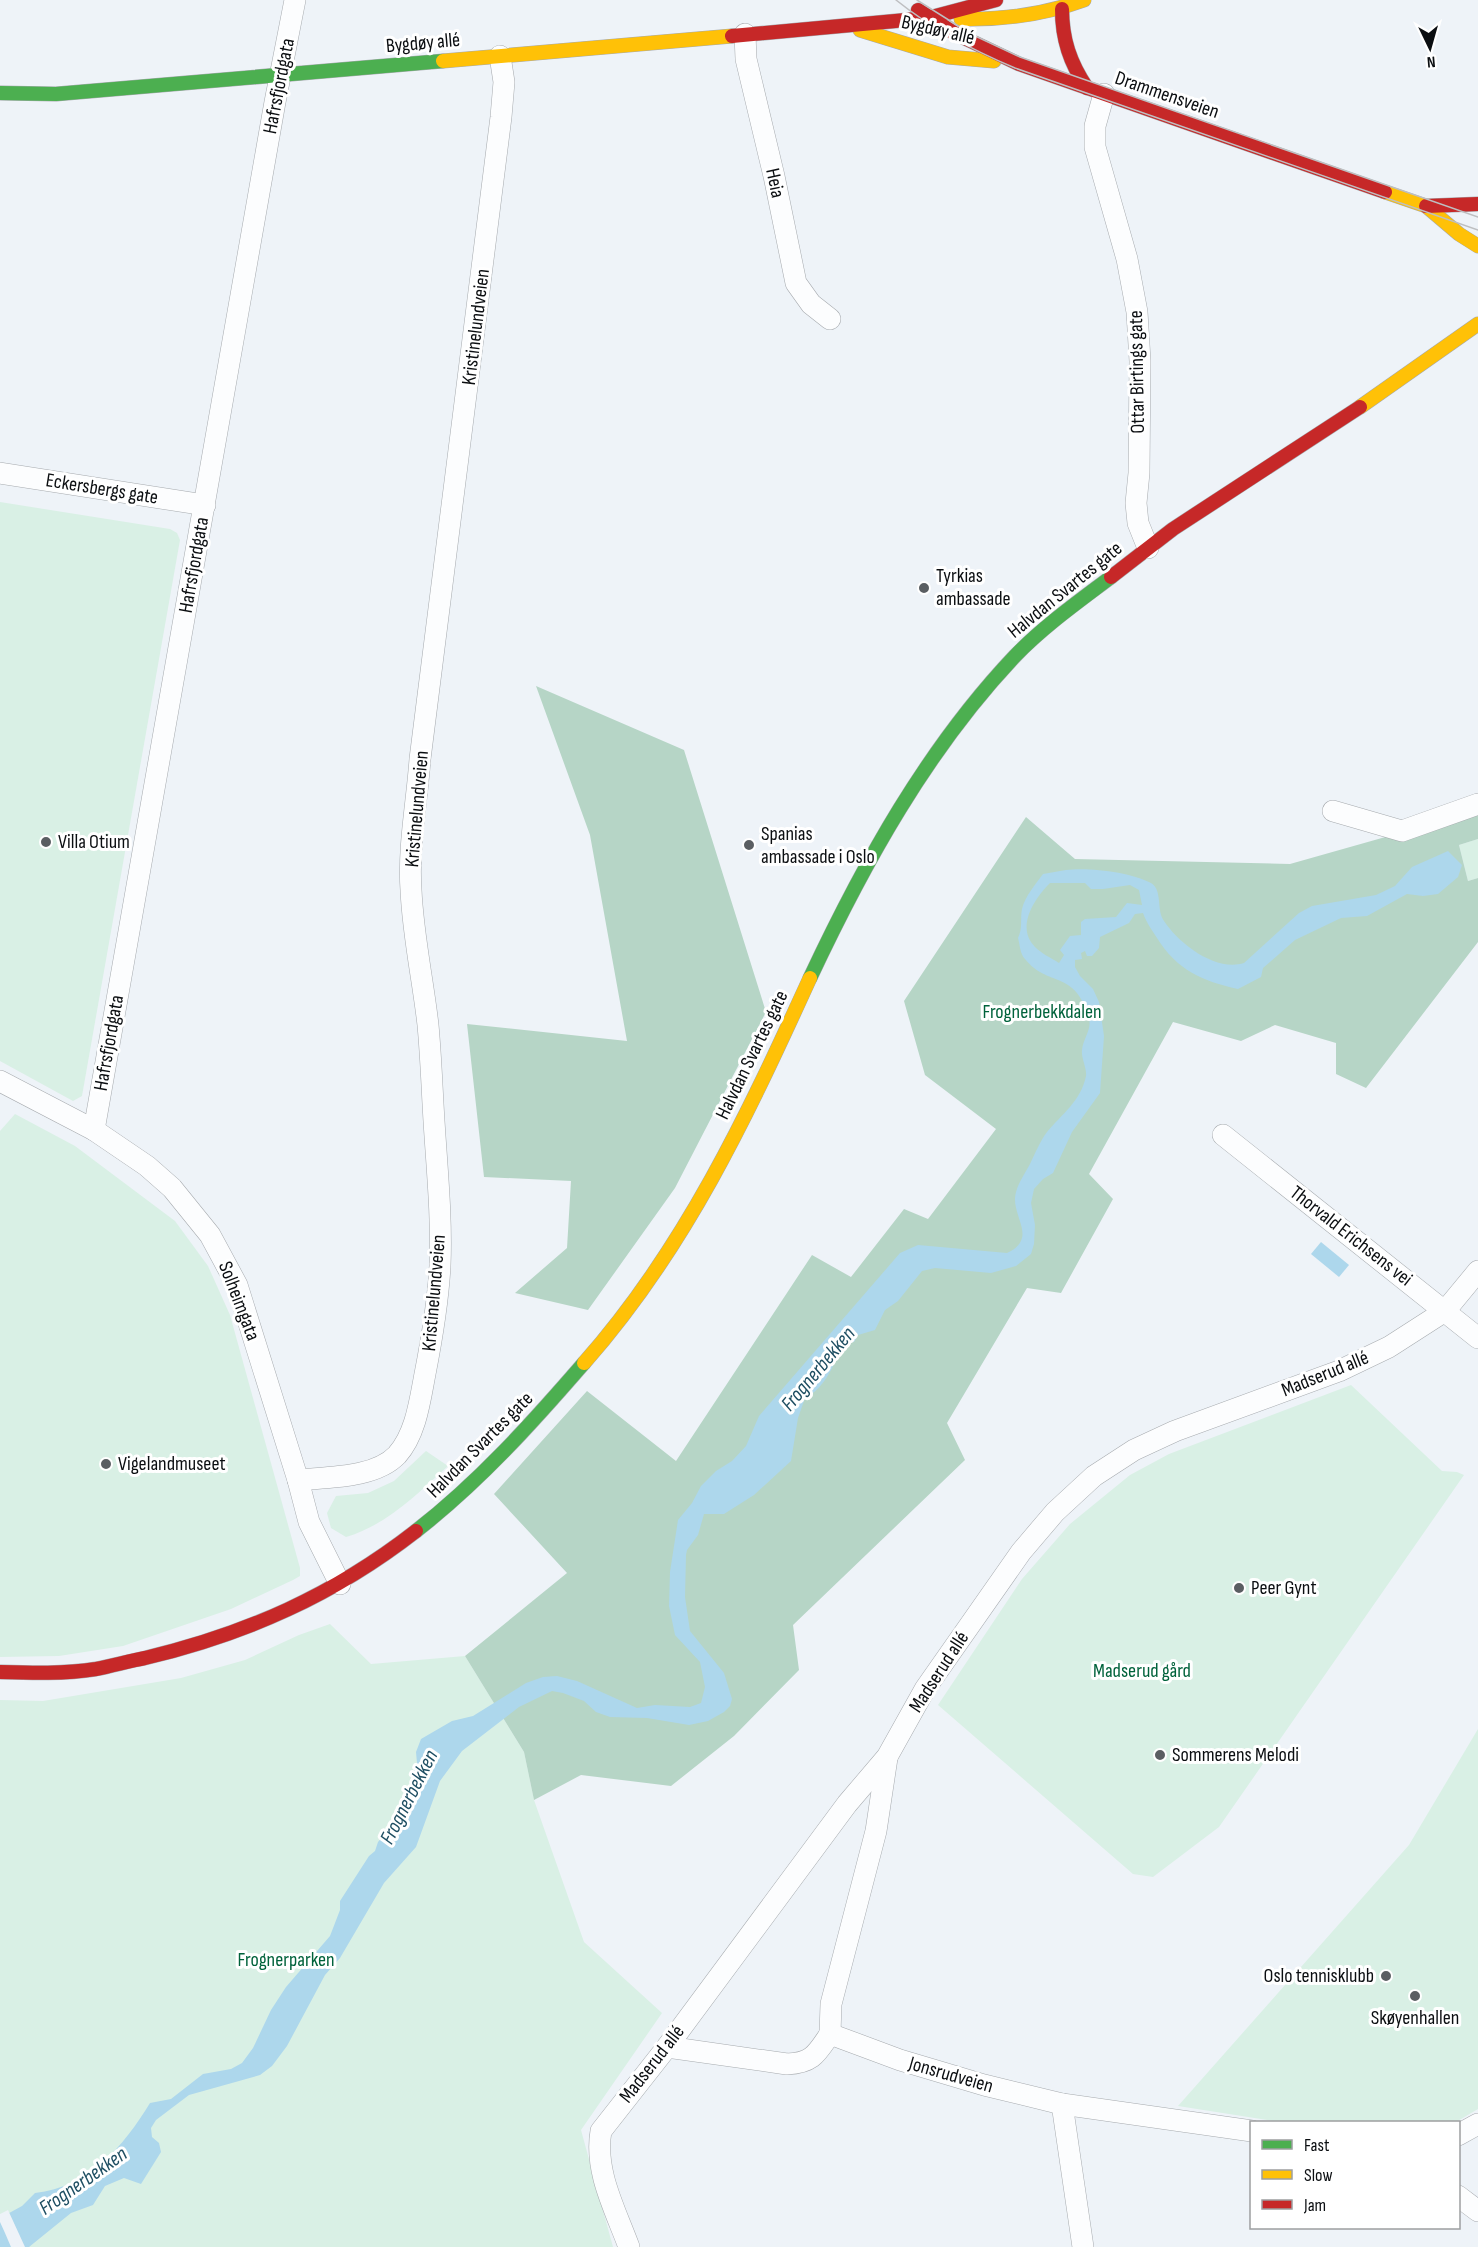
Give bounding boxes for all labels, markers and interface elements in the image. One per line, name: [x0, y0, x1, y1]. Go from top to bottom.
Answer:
street label: Bygdøy allé: [899, 10, 977, 50]
north arrow: [1400, 18, 1460, 78]
street label: Bygdøy allé: [385, 28, 461, 58]
street label: Hafrsfjordgata: [258, 36, 300, 136]
text: N: [1426, 52, 1436, 71]
street label: Drammensveien: [1112, 66, 1222, 124]
street label: Heia: [760, 166, 790, 200]
street label: Kristinelundveien: [457, 268, 495, 386]
street label: Ottar Birtings gate: [1124, 310, 1150, 434]
street label: Eckersbergs gate: [44, 468, 160, 510]
street label: Hafrsfjordgata: [174, 515, 214, 615]
street label: Halvdan Svartes gate: [1003, 537, 1127, 643]
place label: Tyrkias ambassade: [936, 564, 1011, 611]
marker: Tyrkias ambassade: [917, 581, 931, 595]
street label: Kristinelundveien: [400, 750, 434, 868]
place label: Spanias ambassade i Oslo: [761, 822, 875, 869]
place label: Villa Otium: [58, 830, 130, 854]
marker: Villa Otium: [39, 835, 53, 849]
marker: Spanias ambassade i Oslo: [742, 838, 756, 852]
street label: Halvdan Svartes gate: [710, 987, 794, 1123]
street label: Hafrsfjordgata: [89, 993, 129, 1093]
park label: Frognerbekkdalen: [982, 1000, 1102, 1024]
street label: Thorvald Erichsens vei: [1285, 1181, 1417, 1291]
street label: Kristinelundveien: [417, 1234, 451, 1352]
street label: Solheimgata: [213, 1258, 265, 1344]
water label: Frognerbekken: [776, 1322, 861, 1416]
street label: Madserud allé: [1278, 1346, 1372, 1402]
street label: Halvdan Svartes gate: [422, 1387, 538, 1503]
place label: Vigelandmuseet: [118, 1452, 225, 1476]
marker: Vigelandmuseet: [99, 1457, 113, 1471]
place label: Peer Gynt: [1251, 1576, 1317, 1600]
marker: Peer Gynt: [1232, 1581, 1246, 1595]
street label: Madserud allé: [904, 1627, 974, 1717]
park label: Madserud gård: [1093, 1659, 1191, 1683]
place label: Sommerens Melodi: [1172, 1743, 1299, 1767]
water label: Frognerbekken: [375, 1746, 443, 1848]
marker: Sommerens Melodi: [1153, 1748, 1167, 1762]
park label: Frognerparken: [237, 1948, 335, 1972]
place label: Oslo tennisklubb: [1264, 1964, 1374, 1988]
marker: Oslo tennisklubb: [1379, 1969, 1393, 1983]
marker: Skøyenhallen: [1408, 1989, 1422, 2003]
place label: Skøyenhallen: [1371, 2006, 1459, 2030]
street label: Madserud allé: [614, 2020, 690, 2108]
street label: Jonsrudveien: [905, 2051, 996, 2098]
legend: [1250, 2121, 1460, 2229]
text: Fast: [1304, 2135, 1330, 2156]
water label: Frognerbekken: [34, 2141, 132, 2221]
text: Slow: [1304, 2165, 1333, 2186]
text: Jam: [1303, 2195, 1326, 2216]

